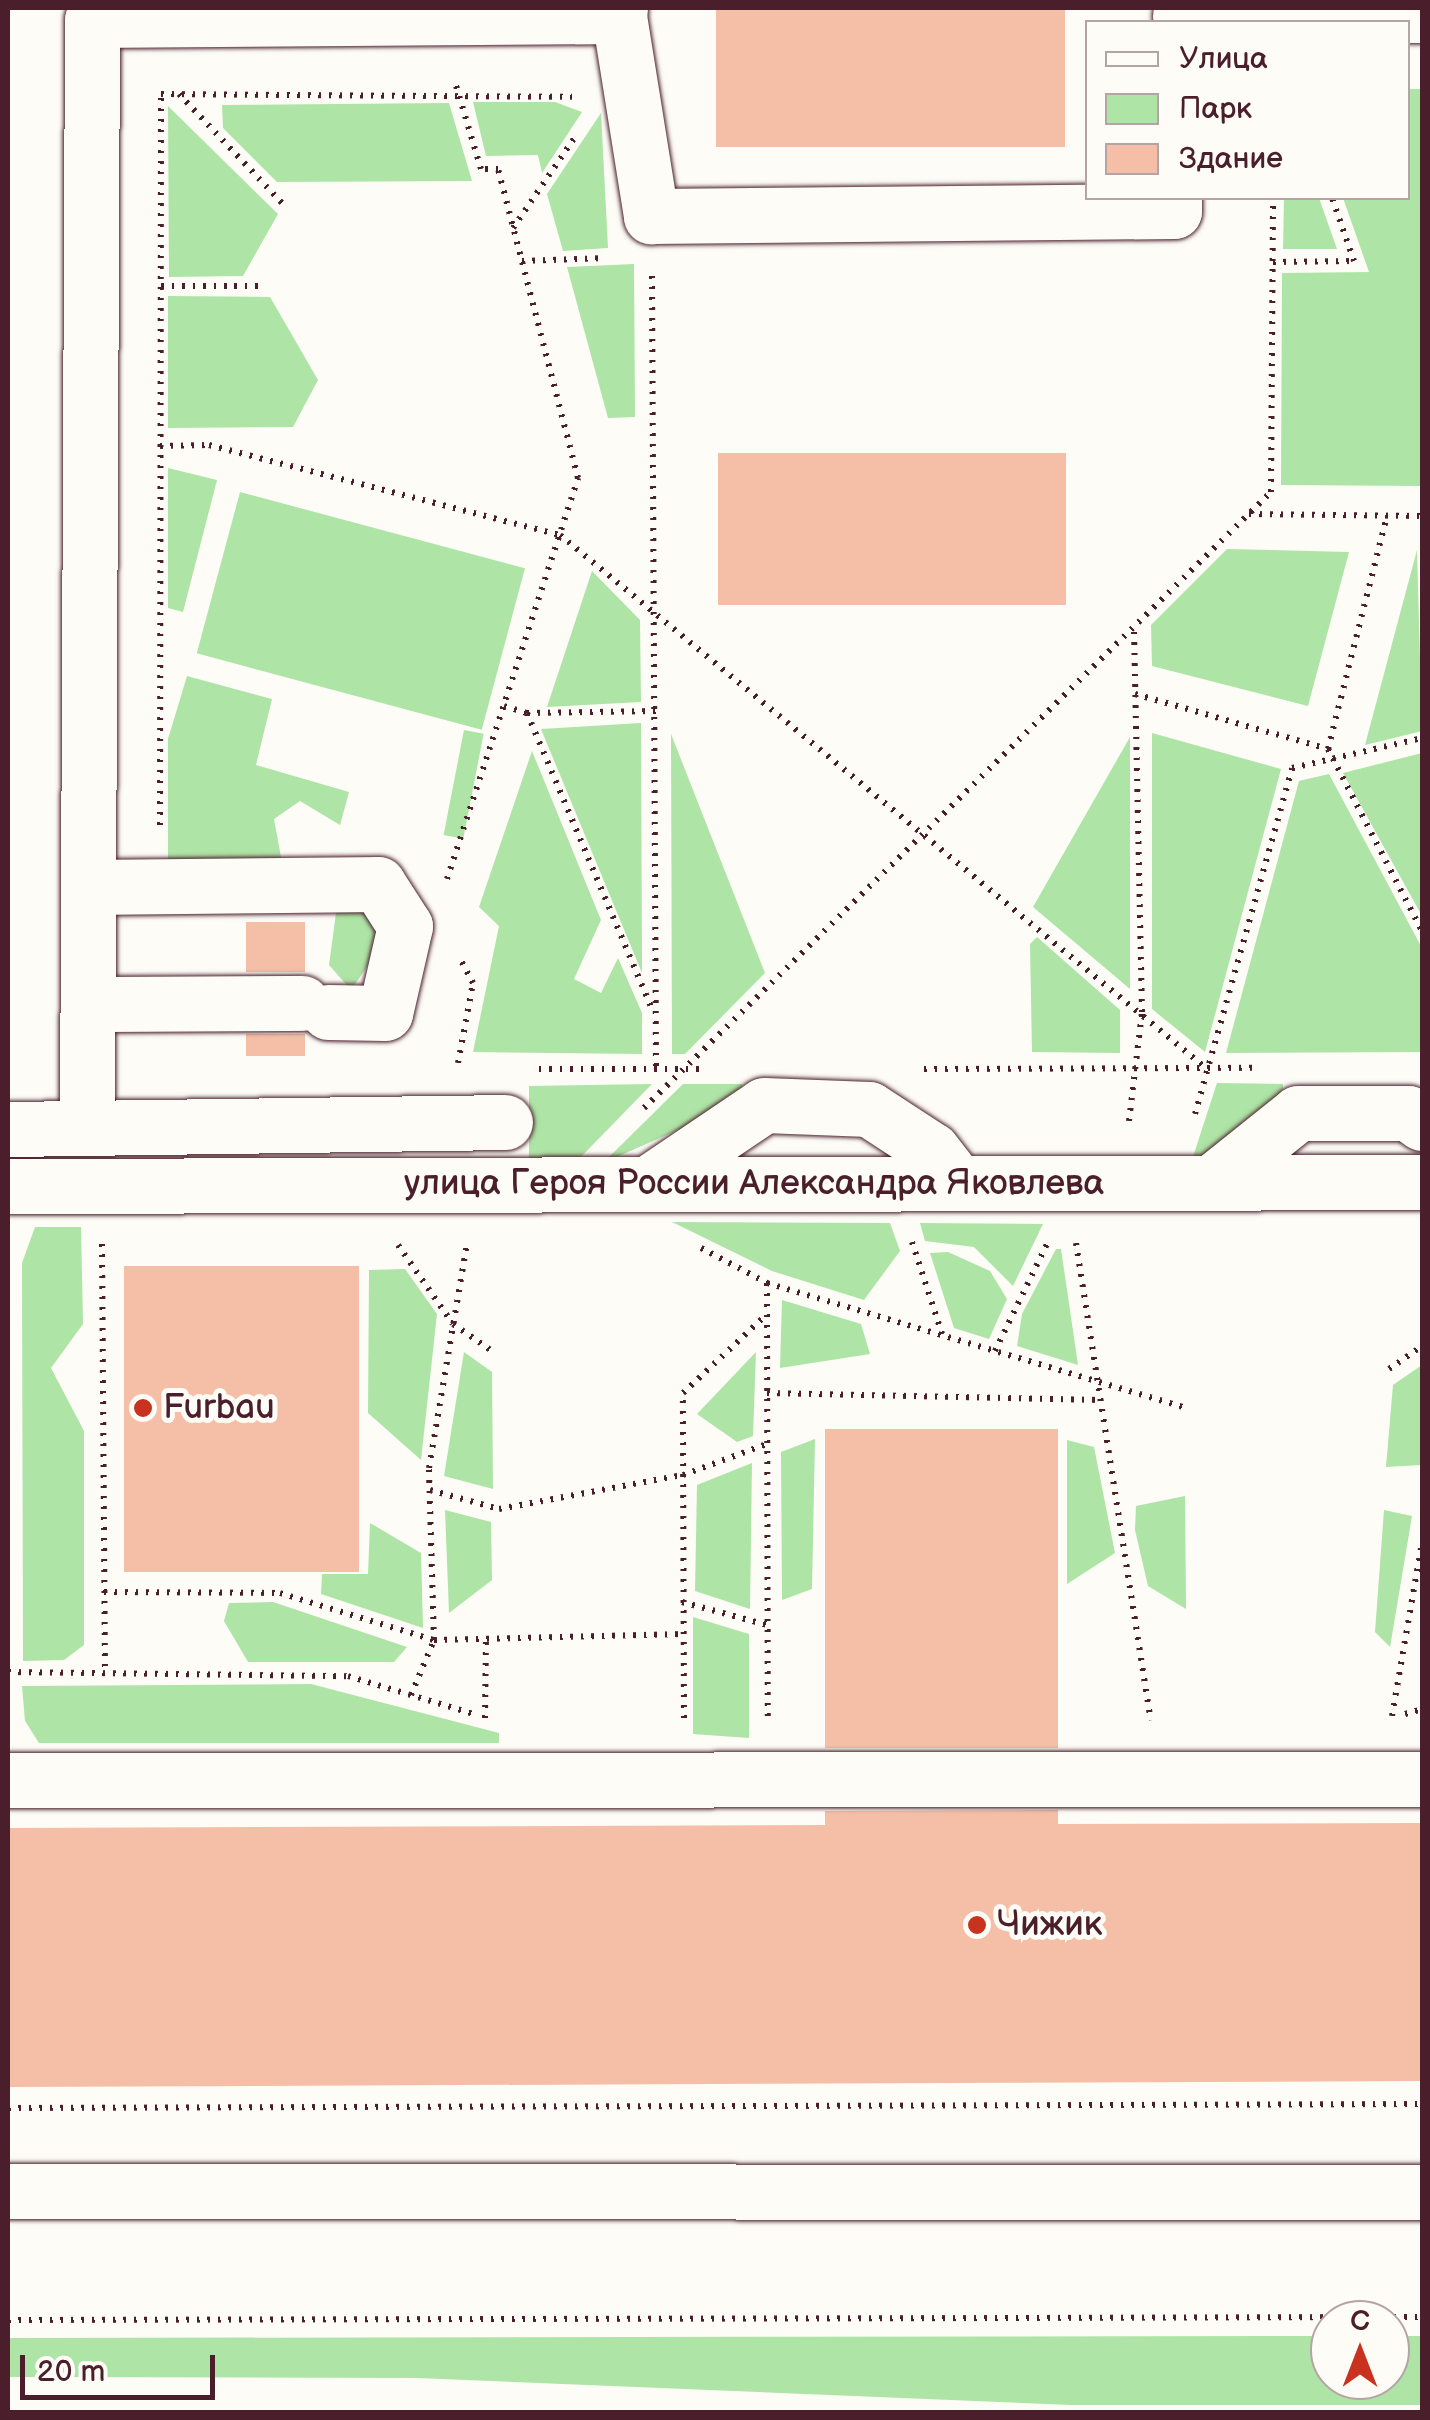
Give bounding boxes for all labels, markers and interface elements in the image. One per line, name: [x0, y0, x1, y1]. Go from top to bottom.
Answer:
legend: [1085, 20, 1410, 200]
text: Улица: [1179, 41, 1268, 77]
text: Парк: [1179, 91, 1252, 127]
text: Здание: [1179, 141, 1283, 177]
street label: улица Героя России Александра Яковлева: [404, 1163, 1104, 1205]
place label: Furbau: [163, 1387, 275, 1429]
marker: Furbau: [132, 1397, 154, 1419]
place label: Чижик: [997, 1904, 1102, 1946]
marker: Чижик: [966, 1914, 988, 1936]
north arrow: [1310, 2300, 1410, 2400]
text: С: [1350, 2305, 1370, 2338]
scale bar: [25, 2335, 220, 2397]
text: 20 m: [37, 2354, 105, 2390]

